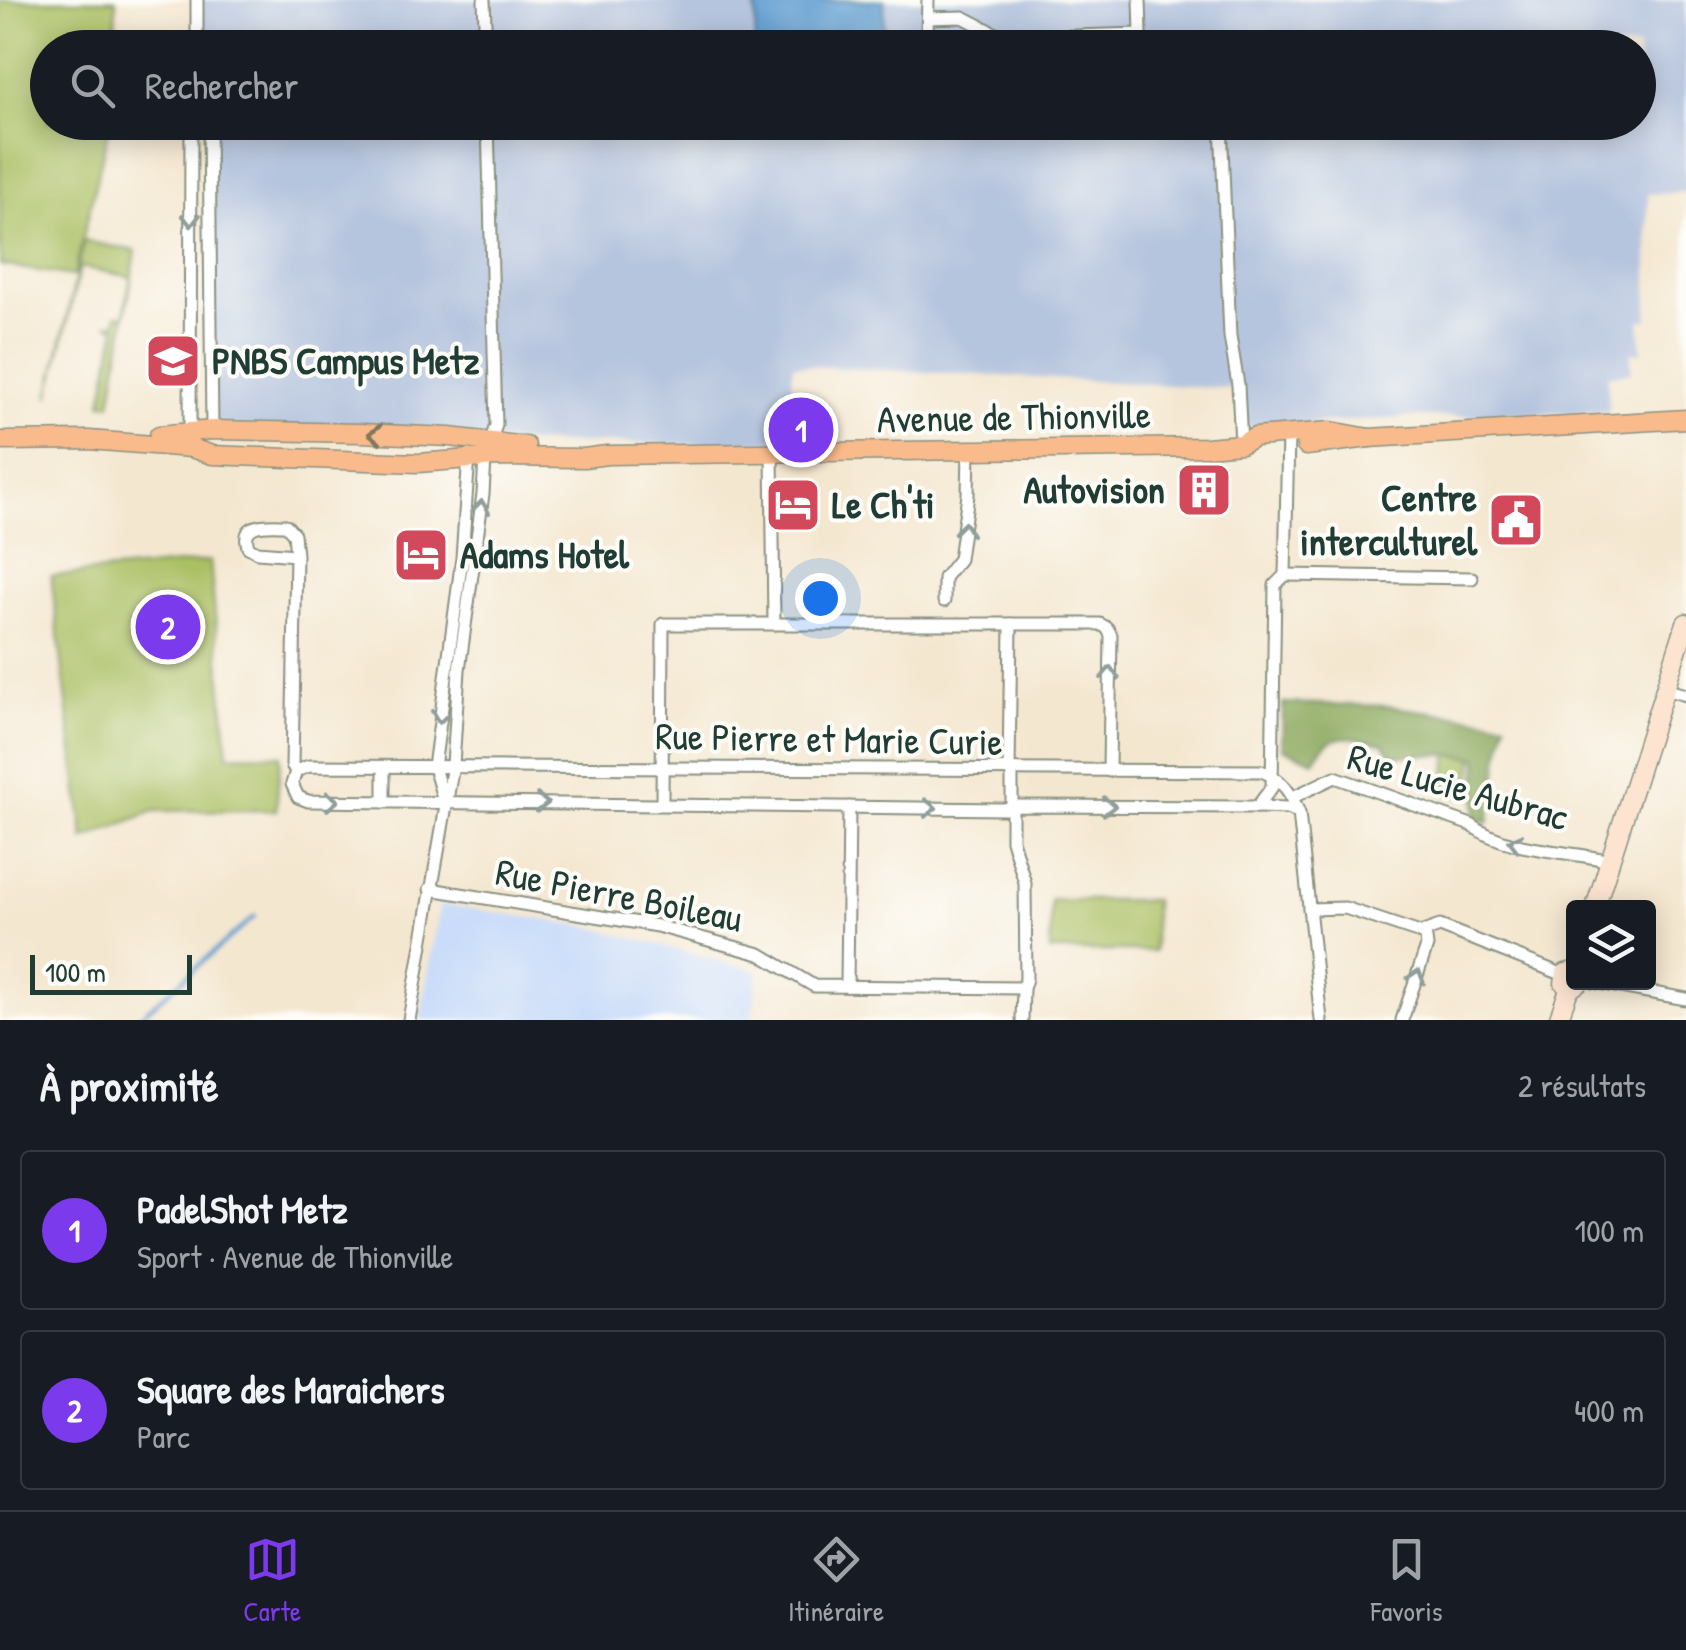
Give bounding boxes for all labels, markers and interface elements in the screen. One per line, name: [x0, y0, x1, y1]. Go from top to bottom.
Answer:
search box: [30, 30, 1656, 140]
icon: search: [65, 58, 120, 113]
text: Rechercher: [145, 59, 298, 111]
one-way arrow: [180, 212, 202, 228]
school or university icon: PNBS Campus Metz: [143, 331, 203, 391]
place label: PNBS Campus Metz: [212, 334, 479, 387]
street label: Avenue de Thionville: [877, 388, 1151, 444]
pin: 1: [768, 392, 834, 468]
one-way arrow: [366, 424, 382, 445]
building icon: Autovision: [1174, 460, 1234, 520]
place label: Autovision: [1024, 463, 1165, 515]
place label: Centre interculturel: [1300, 471, 1478, 567]
hotel icon: Le Ch'ti: [763, 475, 823, 535]
place label: Le Ch'ti: [832, 478, 935, 530]
public building icon: Centre interculturel: [1486, 490, 1546, 550]
one-way arrow: [470, 498, 491, 514]
one-way arrow: [952, 520, 973, 537]
hotel icon: Adams Hotel: [391, 525, 451, 585]
place label: Adams Hotel: [460, 528, 630, 580]
your location: [795, 573, 846, 624]
pin: 2: [136, 590, 200, 664]
one-way arrow: [1099, 665, 1121, 680]
street label: Rue Pierre et Marie Curie: [655, 709, 1003, 767]
one-way arrow: [430, 710, 451, 726]
street label: Rue Lucie Aubrac: [1342, 730, 1575, 842]
one-way arrow: [324, 790, 340, 812]
one-way arrow: [536, 792, 551, 814]
one-way arrow: [1102, 795, 1117, 817]
one-way arrow: [924, 797, 939, 819]
one-way arrow: [1507, 832, 1524, 853]
street label: Rue Pierre Boileau: [492, 845, 747, 943]
map controls: [1566, 900, 1656, 990]
button: layers: [1566, 900, 1656, 990]
scale bar: [30, 950, 192, 994]
text: 100 m: [45, 953, 106, 991]
one-way arrow: [1405, 968, 1426, 985]
text: À proximité: [40, 1057, 219, 1114]
text: 2 résultats: [1518, 1064, 1646, 1107]
text: PadelShot Metz: [137, 1183, 348, 1235]
text: 1: [69, 1209, 80, 1252]
text: 100 m: [1575, 1209, 1644, 1252]
text: Sport · Avenue de Thionville: [137, 1235, 453, 1278]
text: Square des Maraichers: [137, 1363, 445, 1415]
text: 2: [67, 1389, 82, 1432]
text: 400 m: [1574, 1389, 1644, 1432]
text: Parc: [137, 1415, 190, 1458]
tab: Carte: [243, 1532, 301, 1630]
tab: Itinéraire: [788, 1532, 884, 1630]
tab: Favoris: [1371, 1532, 1443, 1630]

